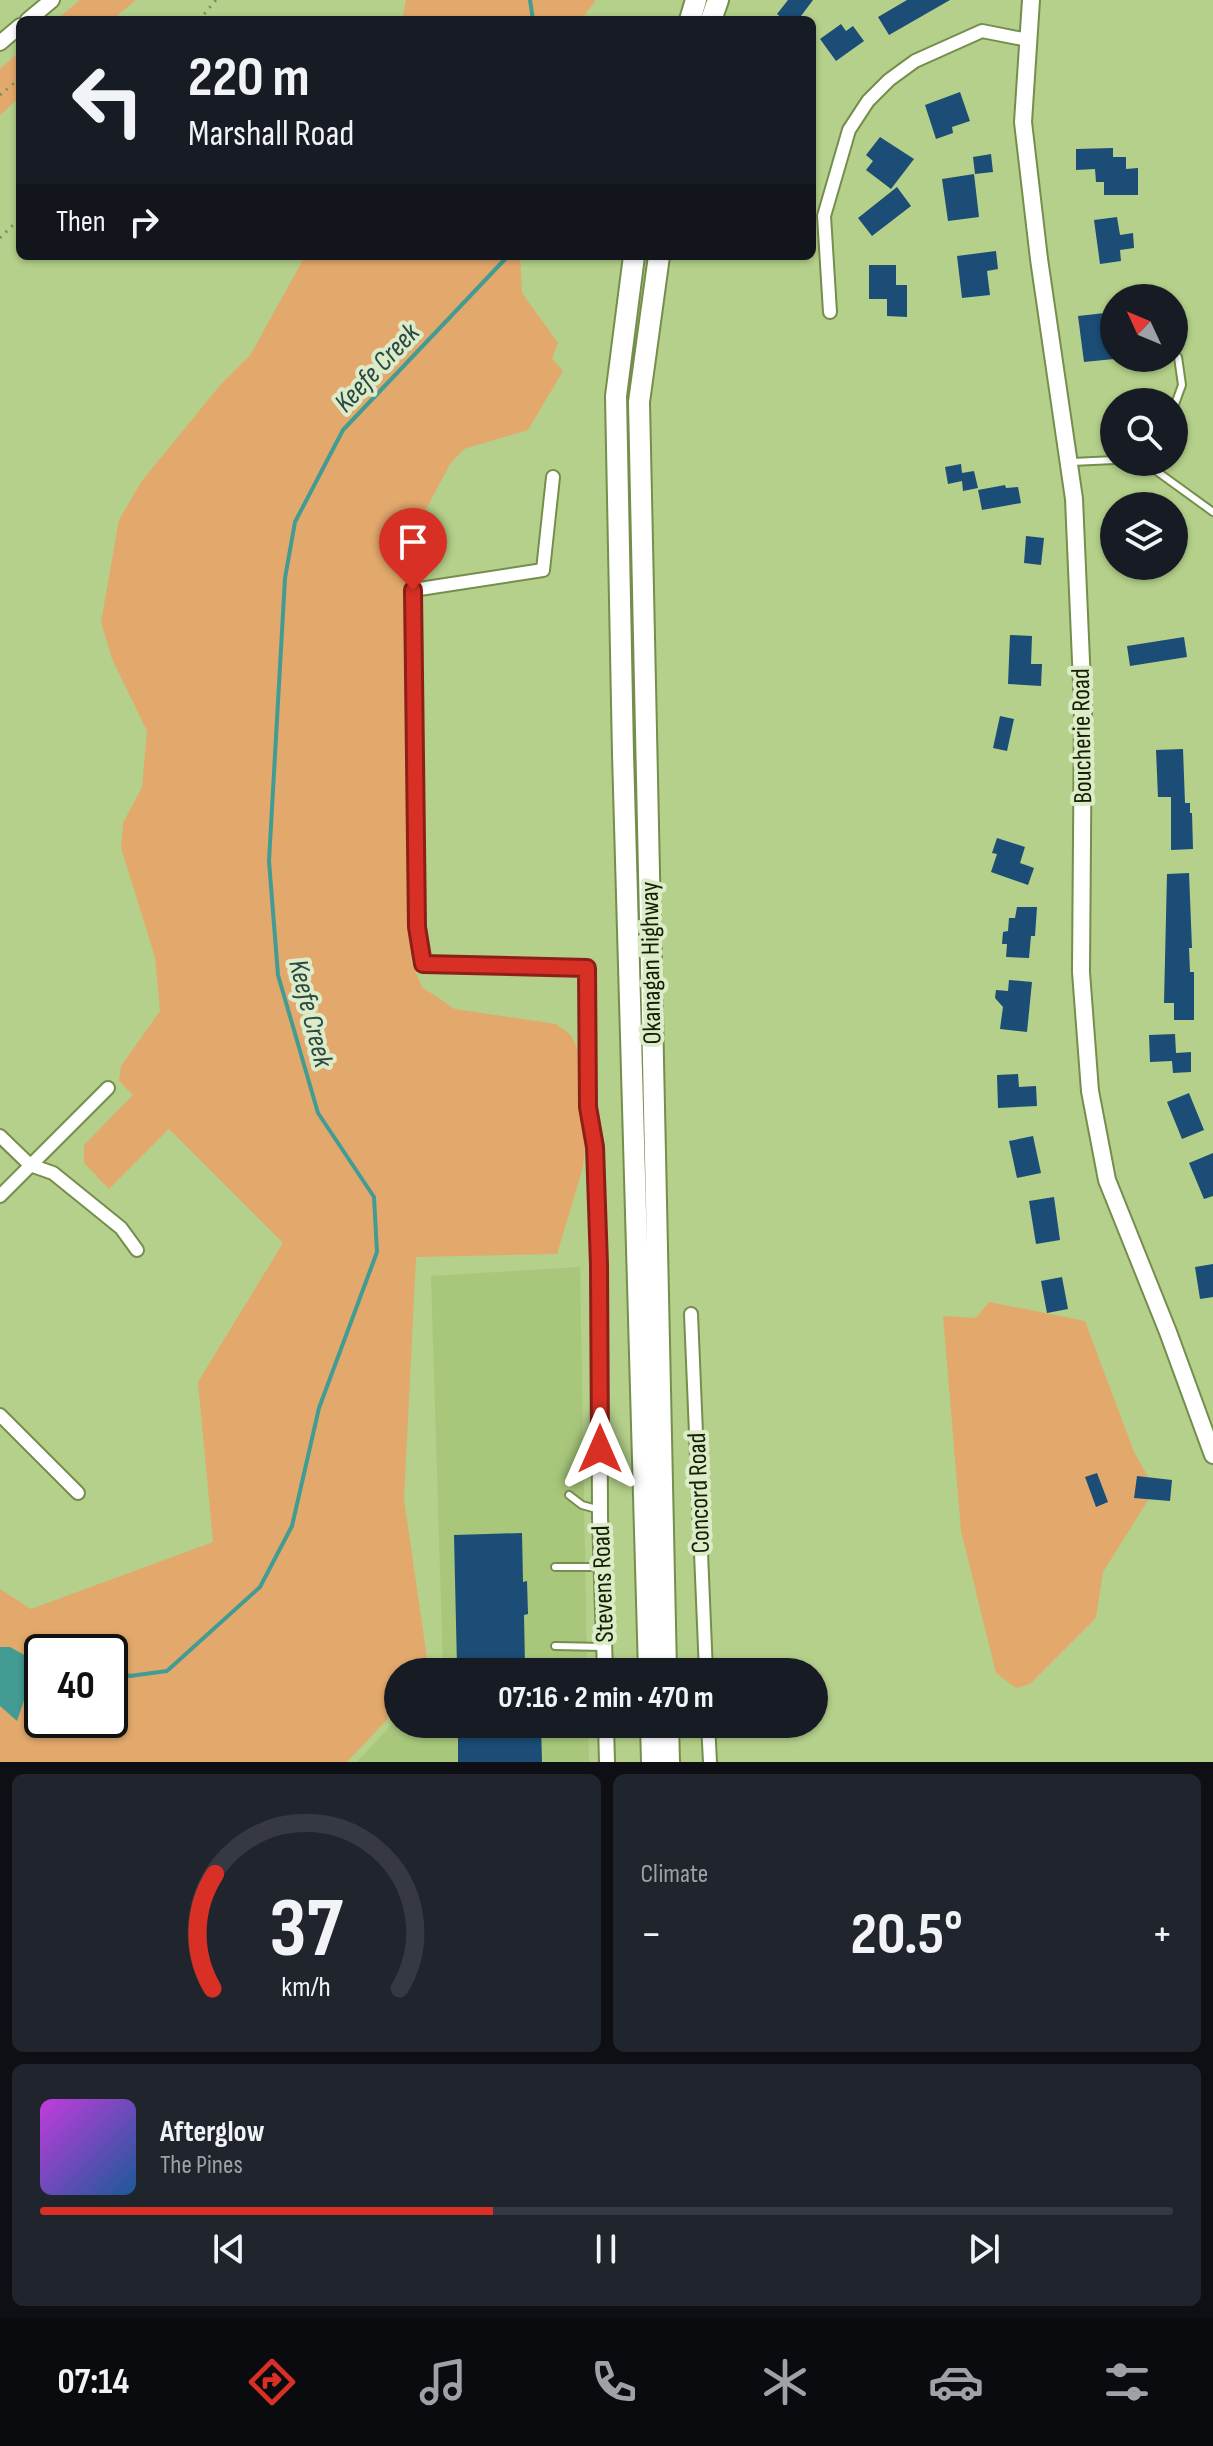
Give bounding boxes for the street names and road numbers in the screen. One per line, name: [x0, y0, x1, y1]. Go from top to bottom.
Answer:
street label: Boucherie Road: [1066, 668, 1099, 804]
street label: Okanagan Highway: [635, 881, 668, 1045]
street label: Concord Road: [682, 1432, 717, 1554]
street label: Stevens Road: [586, 1525, 621, 1643]

